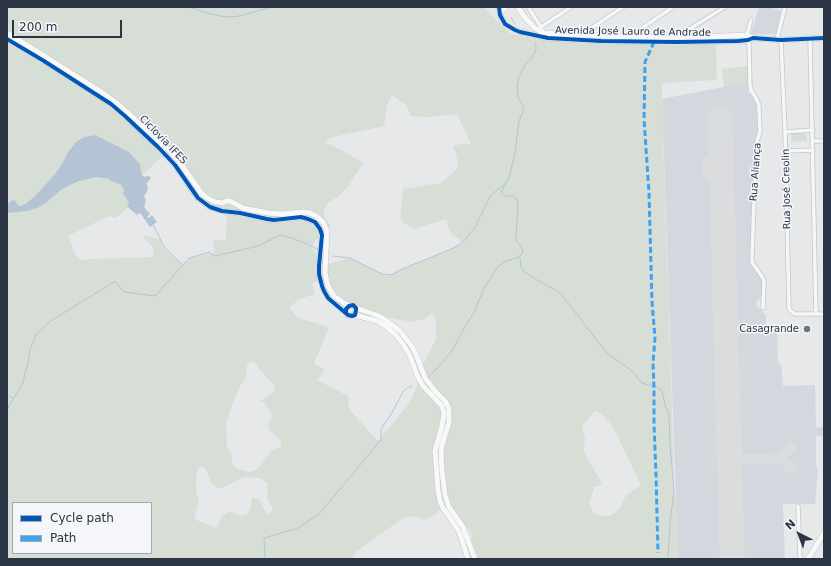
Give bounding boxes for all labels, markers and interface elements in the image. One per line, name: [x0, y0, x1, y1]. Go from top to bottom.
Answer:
scale bar: [14, 12, 124, 38]
text: 200 m: [19, 20, 57, 34]
street label: Avenida José Lauro de Andrade: [555, 25, 711, 39]
street label: Ciclovia IFES: [137, 113, 189, 167]
street label: Rua Aliança: [748, 142, 764, 202]
street label: Rua José Creolin: [780, 149, 794, 229]
place label: Casagrande: [739, 323, 799, 335]
marker: Casagrande: [802, 324, 812, 334]
legend: [12, 502, 152, 554]
text: Cycle path: [50, 511, 114, 525]
north arrow: [779, 514, 819, 554]
text: N: [783, 517, 798, 533]
text: Path: [50, 531, 76, 545]

